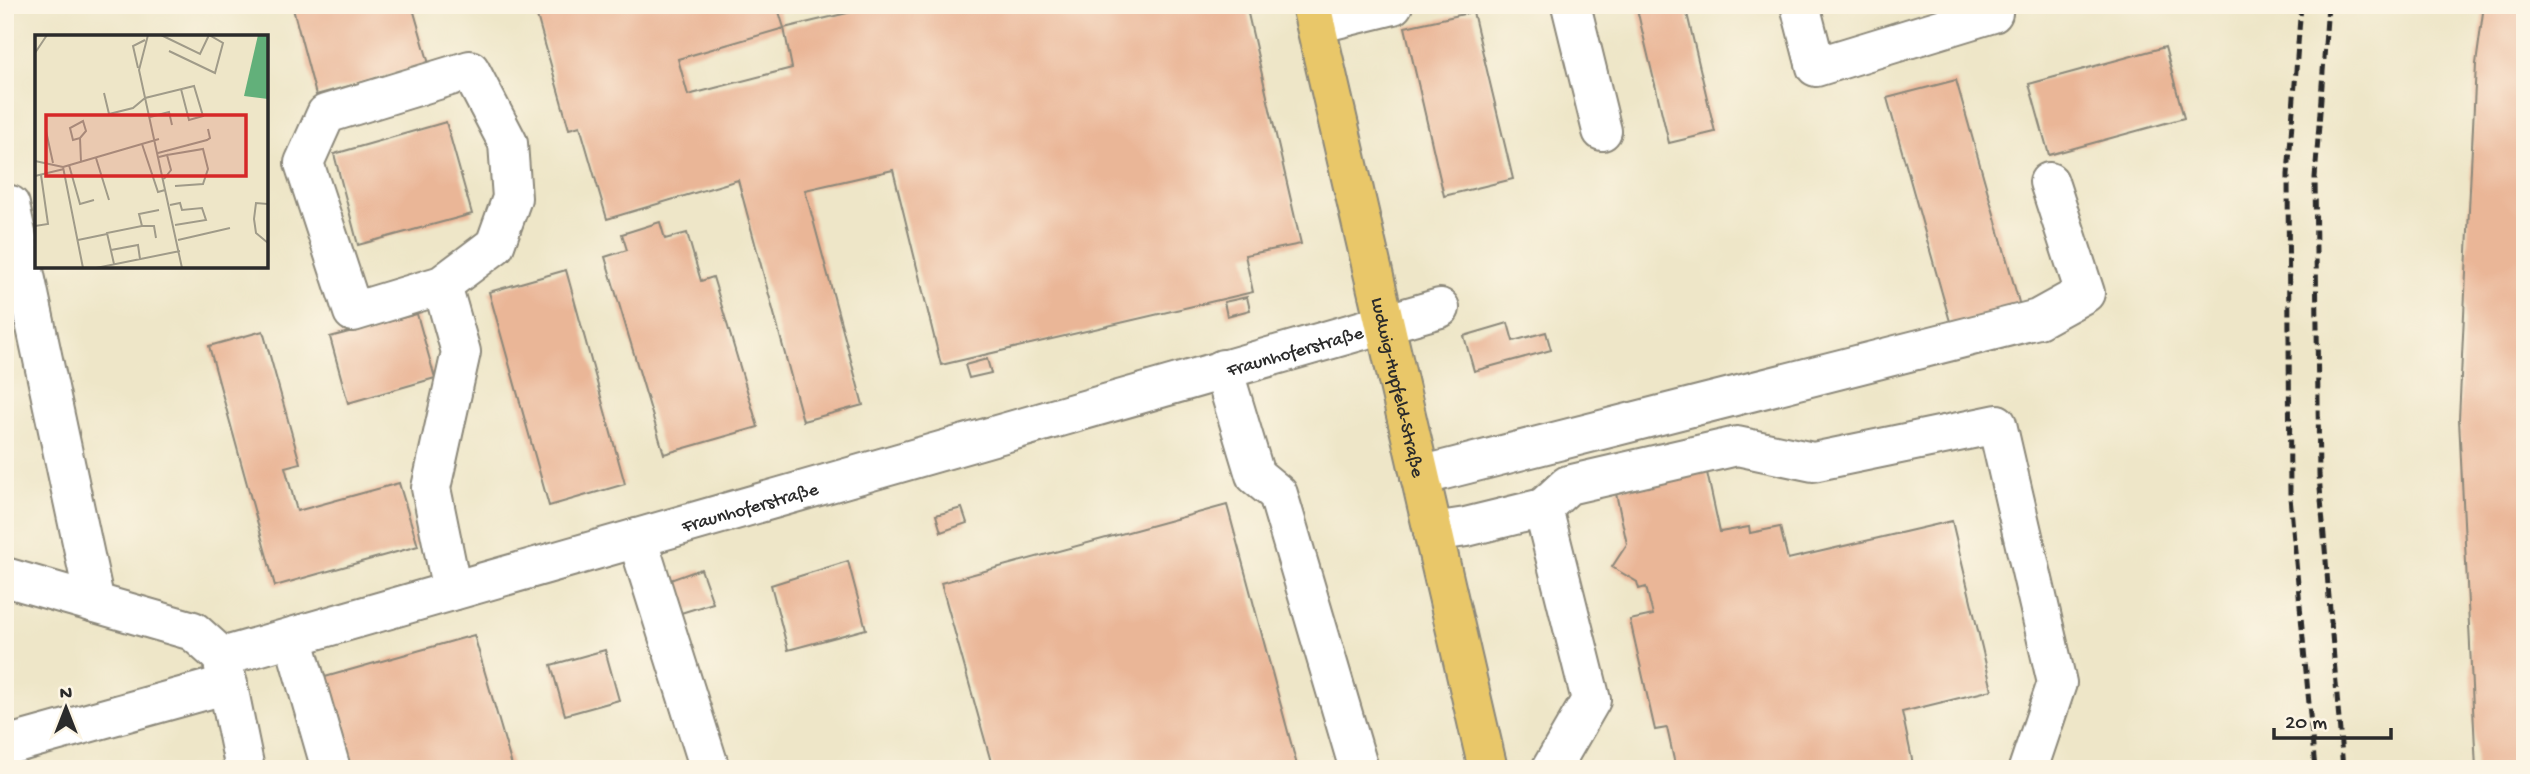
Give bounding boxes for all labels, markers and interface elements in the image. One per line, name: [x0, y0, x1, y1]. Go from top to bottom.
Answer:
inset map: [35, 35, 268, 268]
street label: Ludwig-Hupfeld-Straße: [1364, 295, 1428, 480]
street label: Fraunhoferstraße: [1224, 323, 1367, 384]
street label: Fraunhoferstraße: [679, 479, 821, 540]
north arrow: [32, 672, 102, 742]
text: N: [60, 683, 72, 706]
scale bar: [2274, 697, 2392, 741]
text: 20 m: [2285, 712, 2327, 737]

